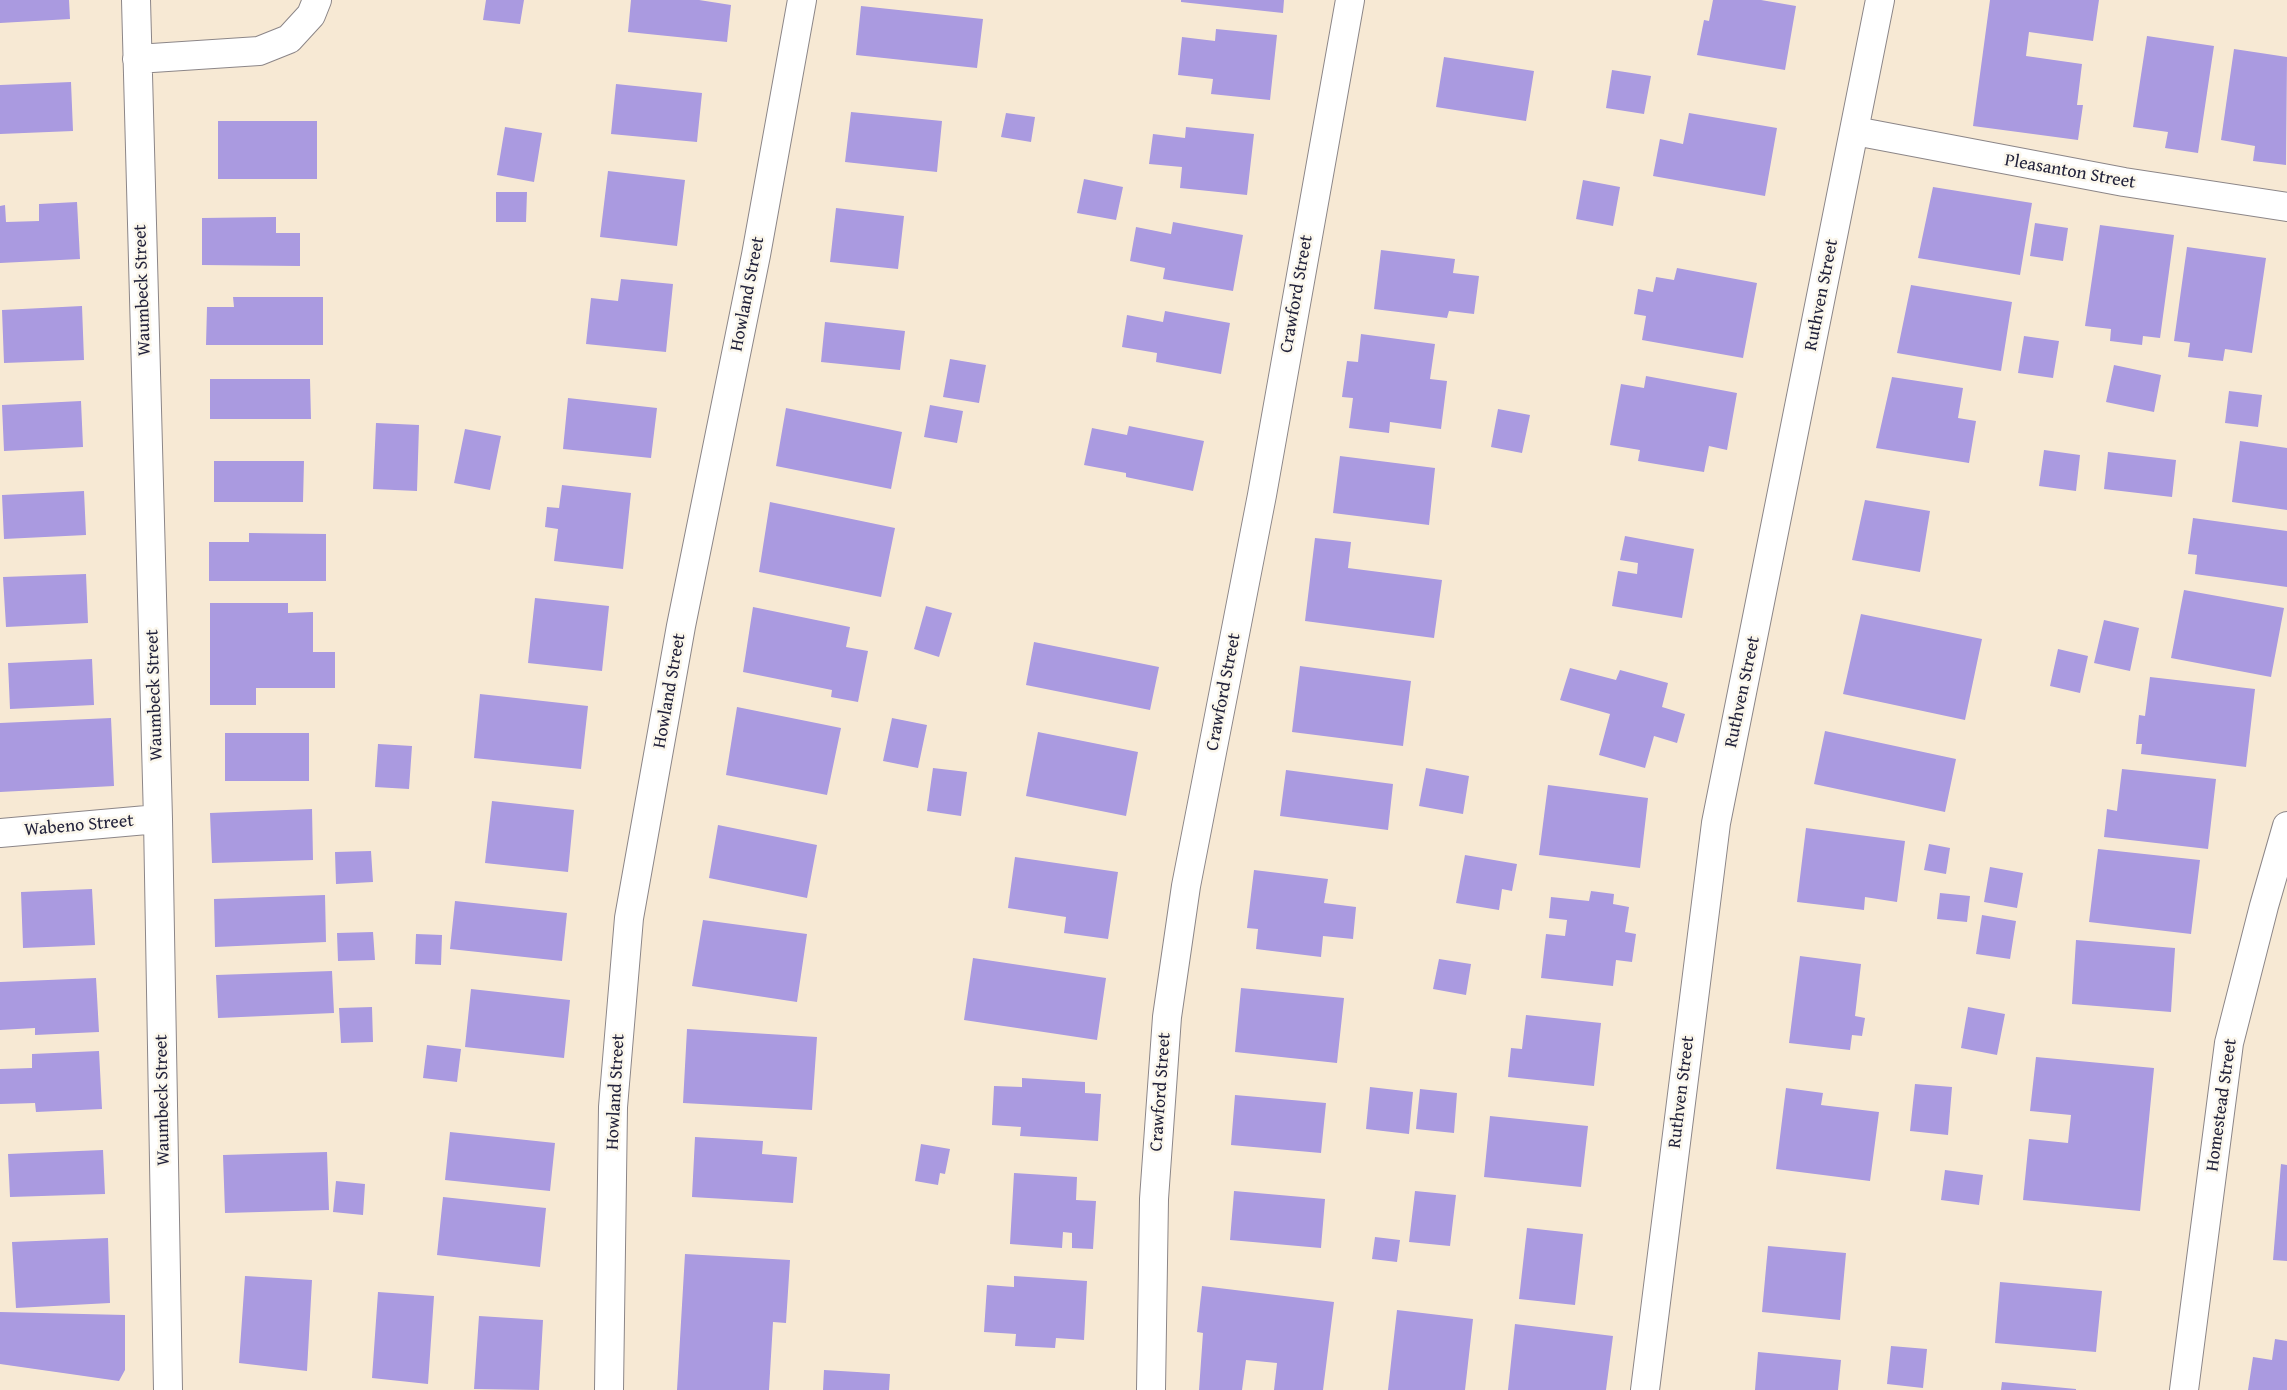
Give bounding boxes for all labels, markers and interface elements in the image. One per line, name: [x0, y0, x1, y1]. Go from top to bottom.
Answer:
street label: Pleasanton Street: [2003, 150, 2137, 194]
street label: Waumbeck Street: [130, 224, 156, 356]
street label: Crawford Street: [1276, 233, 1318, 355]
street label: Howland Street: [726, 235, 770, 353]
street label: Ruthven Street: [1801, 237, 1843, 353]
street label: Waumbeck Street: [142, 629, 168, 761]
street label: Crawford Street: [1202, 631, 1246, 753]
street label: Howland Street: [649, 632, 691, 750]
street label: Ruthven Street: [1721, 634, 1765, 750]
street label: Wabeno Street: [23, 810, 135, 842]
street label: Crawford Street: [1146, 1032, 1176, 1152]
street label: Howland Street: [602, 1033, 630, 1151]
street label: Waumbeck Street: [151, 1034, 175, 1166]
street label: Ruthven Street: [1664, 1035, 1700, 1149]
street label: Homestead Street: [2202, 1037, 2242, 1173]

